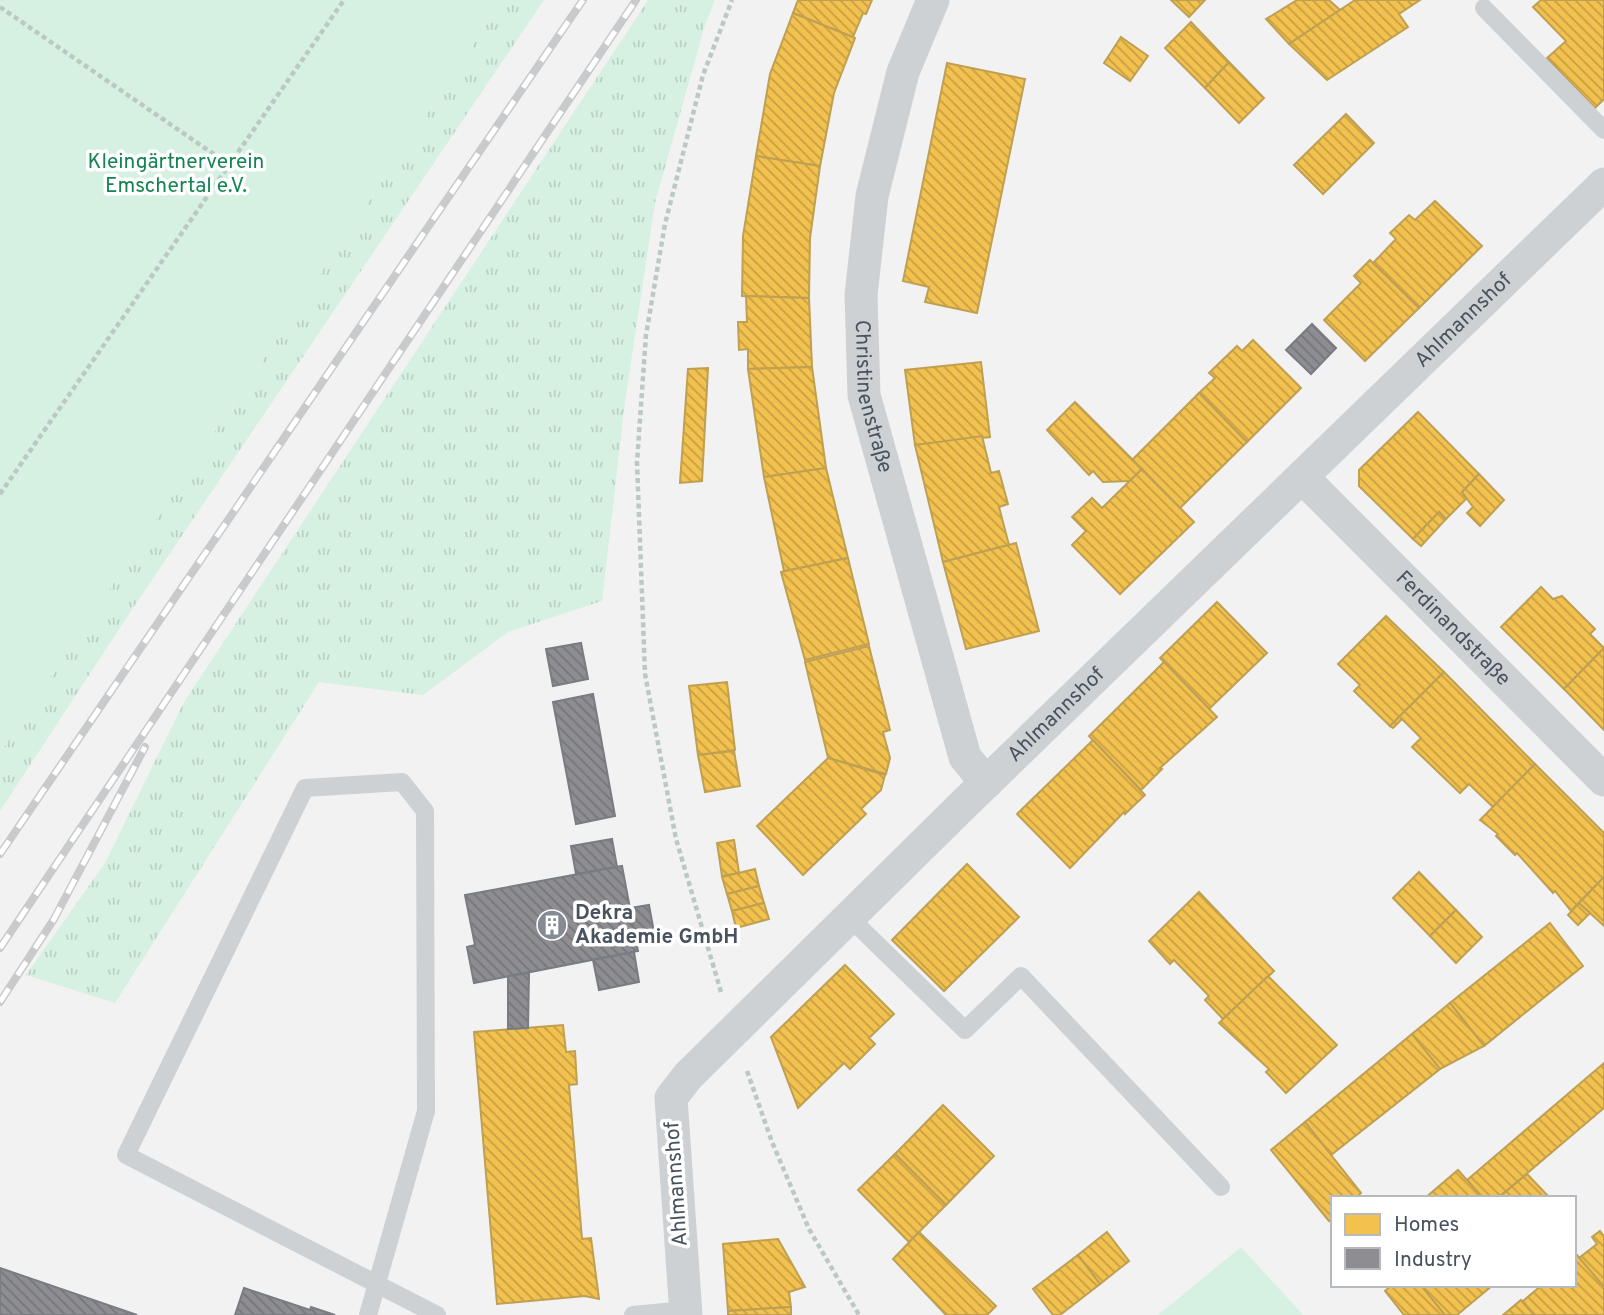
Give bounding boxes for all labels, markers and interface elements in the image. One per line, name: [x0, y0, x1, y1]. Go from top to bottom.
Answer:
park label: Kleingärtnerverein Emschertal e.V.: [88, 149, 264, 200]
street label: Ahlmannshof: [1409, 267, 1518, 374]
street label: Christinenstraße: [848, 319, 899, 476]
street label: Ferdinandstraße: [1390, 565, 1516, 692]
street label: Ahlmannshof: [1002, 662, 1110, 768]
place label: Dekra Akademie GmbH: [575, 900, 738, 951]
building icon: Dekra Akademie GmbH: [535, 908, 569, 942]
street label: Ahlmannshof: [659, 1121, 695, 1247]
legend: [1331, 1196, 1576, 1287]
text: Homes: [1394, 1212, 1459, 1239]
text: Industry: [1394, 1247, 1472, 1274]

